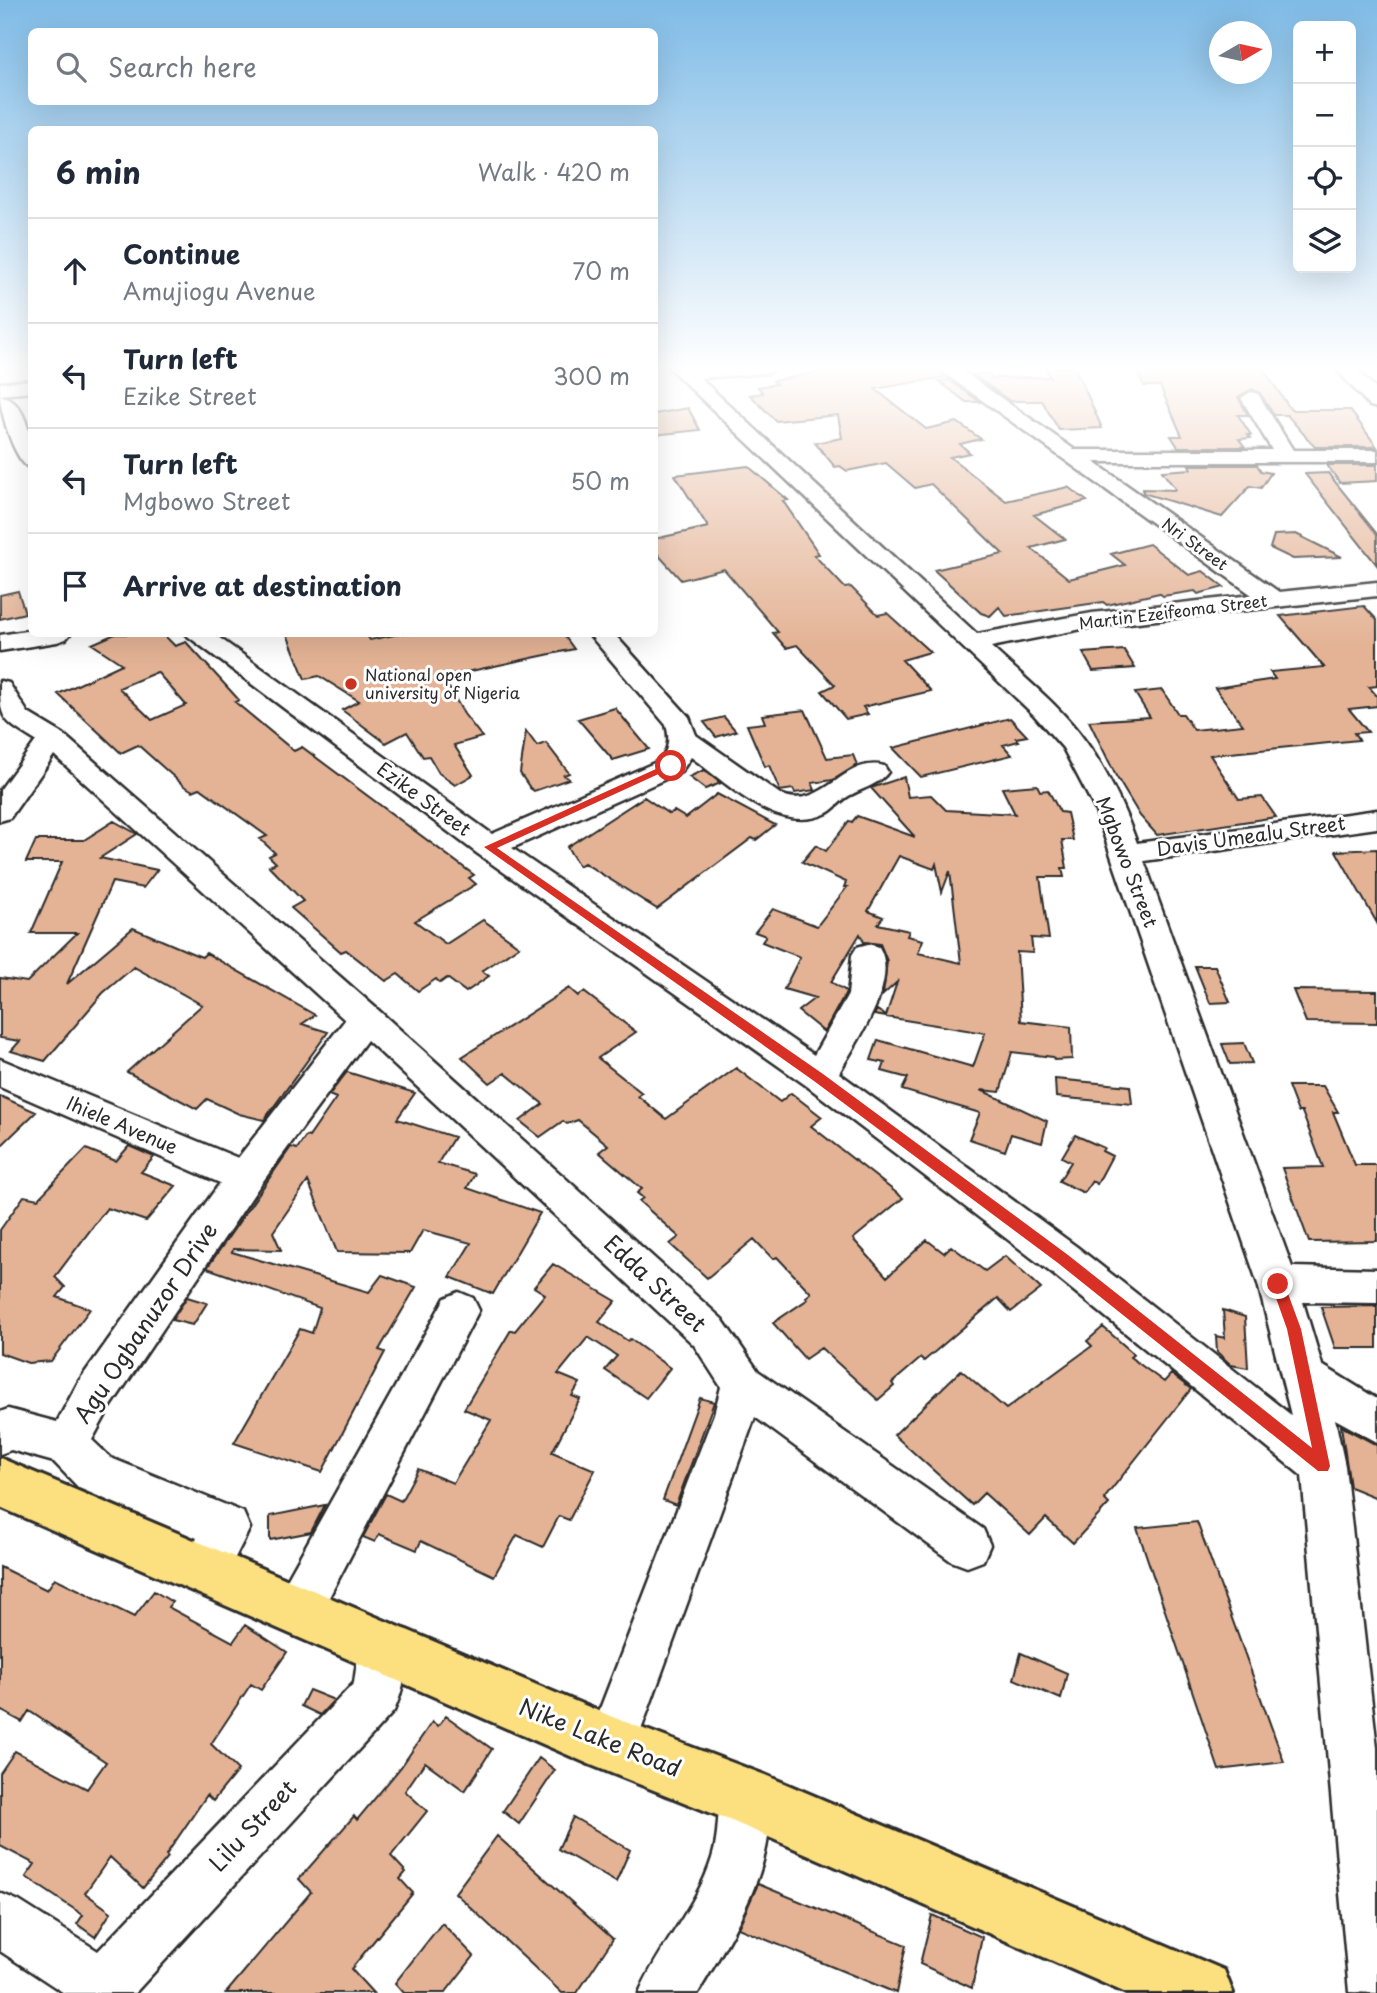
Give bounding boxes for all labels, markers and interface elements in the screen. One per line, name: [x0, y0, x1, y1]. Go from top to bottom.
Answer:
north arrow: [1209, 21, 1272, 84]
map controls: [1293, 21, 1356, 273]
button: +: [1293, 21, 1356, 84]
search box: [28, 28, 658, 105]
text: Search here: [108, 47, 257, 86]
icon: search: [52, 48, 90, 86]
button: −: [1293, 84, 1356, 147]
button: locate: [1293, 147, 1356, 210]
text: 6 min: [56, 149, 141, 194]
text: Walk · 420 m: [478, 154, 630, 189]
button: layers: [1293, 210, 1356, 273]
text: Continue: [123, 234, 240, 273]
icon: ahead: [56, 252, 94, 290]
text: 70 m: [572, 253, 630, 288]
text: Amujiogu Avenue: [123, 273, 316, 308]
text: Turn left: [123, 339, 238, 378]
icon: left: [56, 357, 94, 395]
text: 300 m: [553, 358, 630, 393]
text: Ezike Street: [123, 378, 257, 413]
text: Turn left: [123, 444, 238, 483]
icon: left: [56, 462, 94, 500]
text: 50 m: [570, 463, 630, 498]
text: Mgbowo Street: [123, 483, 290, 518]
street label: Nri Street: [1158, 511, 1234, 576]
text: Arrive at destination: [123, 566, 402, 605]
icon: arrive: [56, 567, 94, 605]
street label: Martin Ezeifeoma Street: [1077, 587, 1269, 634]
place label: National open university of Nigeria: [365, 662, 520, 704]
marker: National open university of Nigeria: [343, 676, 359, 692]
route start: [655, 750, 686, 781]
street label: Ezike Street: [372, 754, 478, 842]
street label: Mgbowo Street: [1090, 792, 1166, 931]
street label: Davis Umealu Street: [1155, 808, 1347, 862]
street label: Ihiele Avenue: [62, 1088, 182, 1160]
street label: Agu Ogbanuzor Drive: [64, 1215, 225, 1430]
street label: Edda Street: [597, 1226, 715, 1340]
route end: [1262, 1268, 1293, 1299]
street label: Nike Lake Road: [514, 1688, 687, 1785]
street label: Lilu Street: [200, 1771, 304, 1879]

